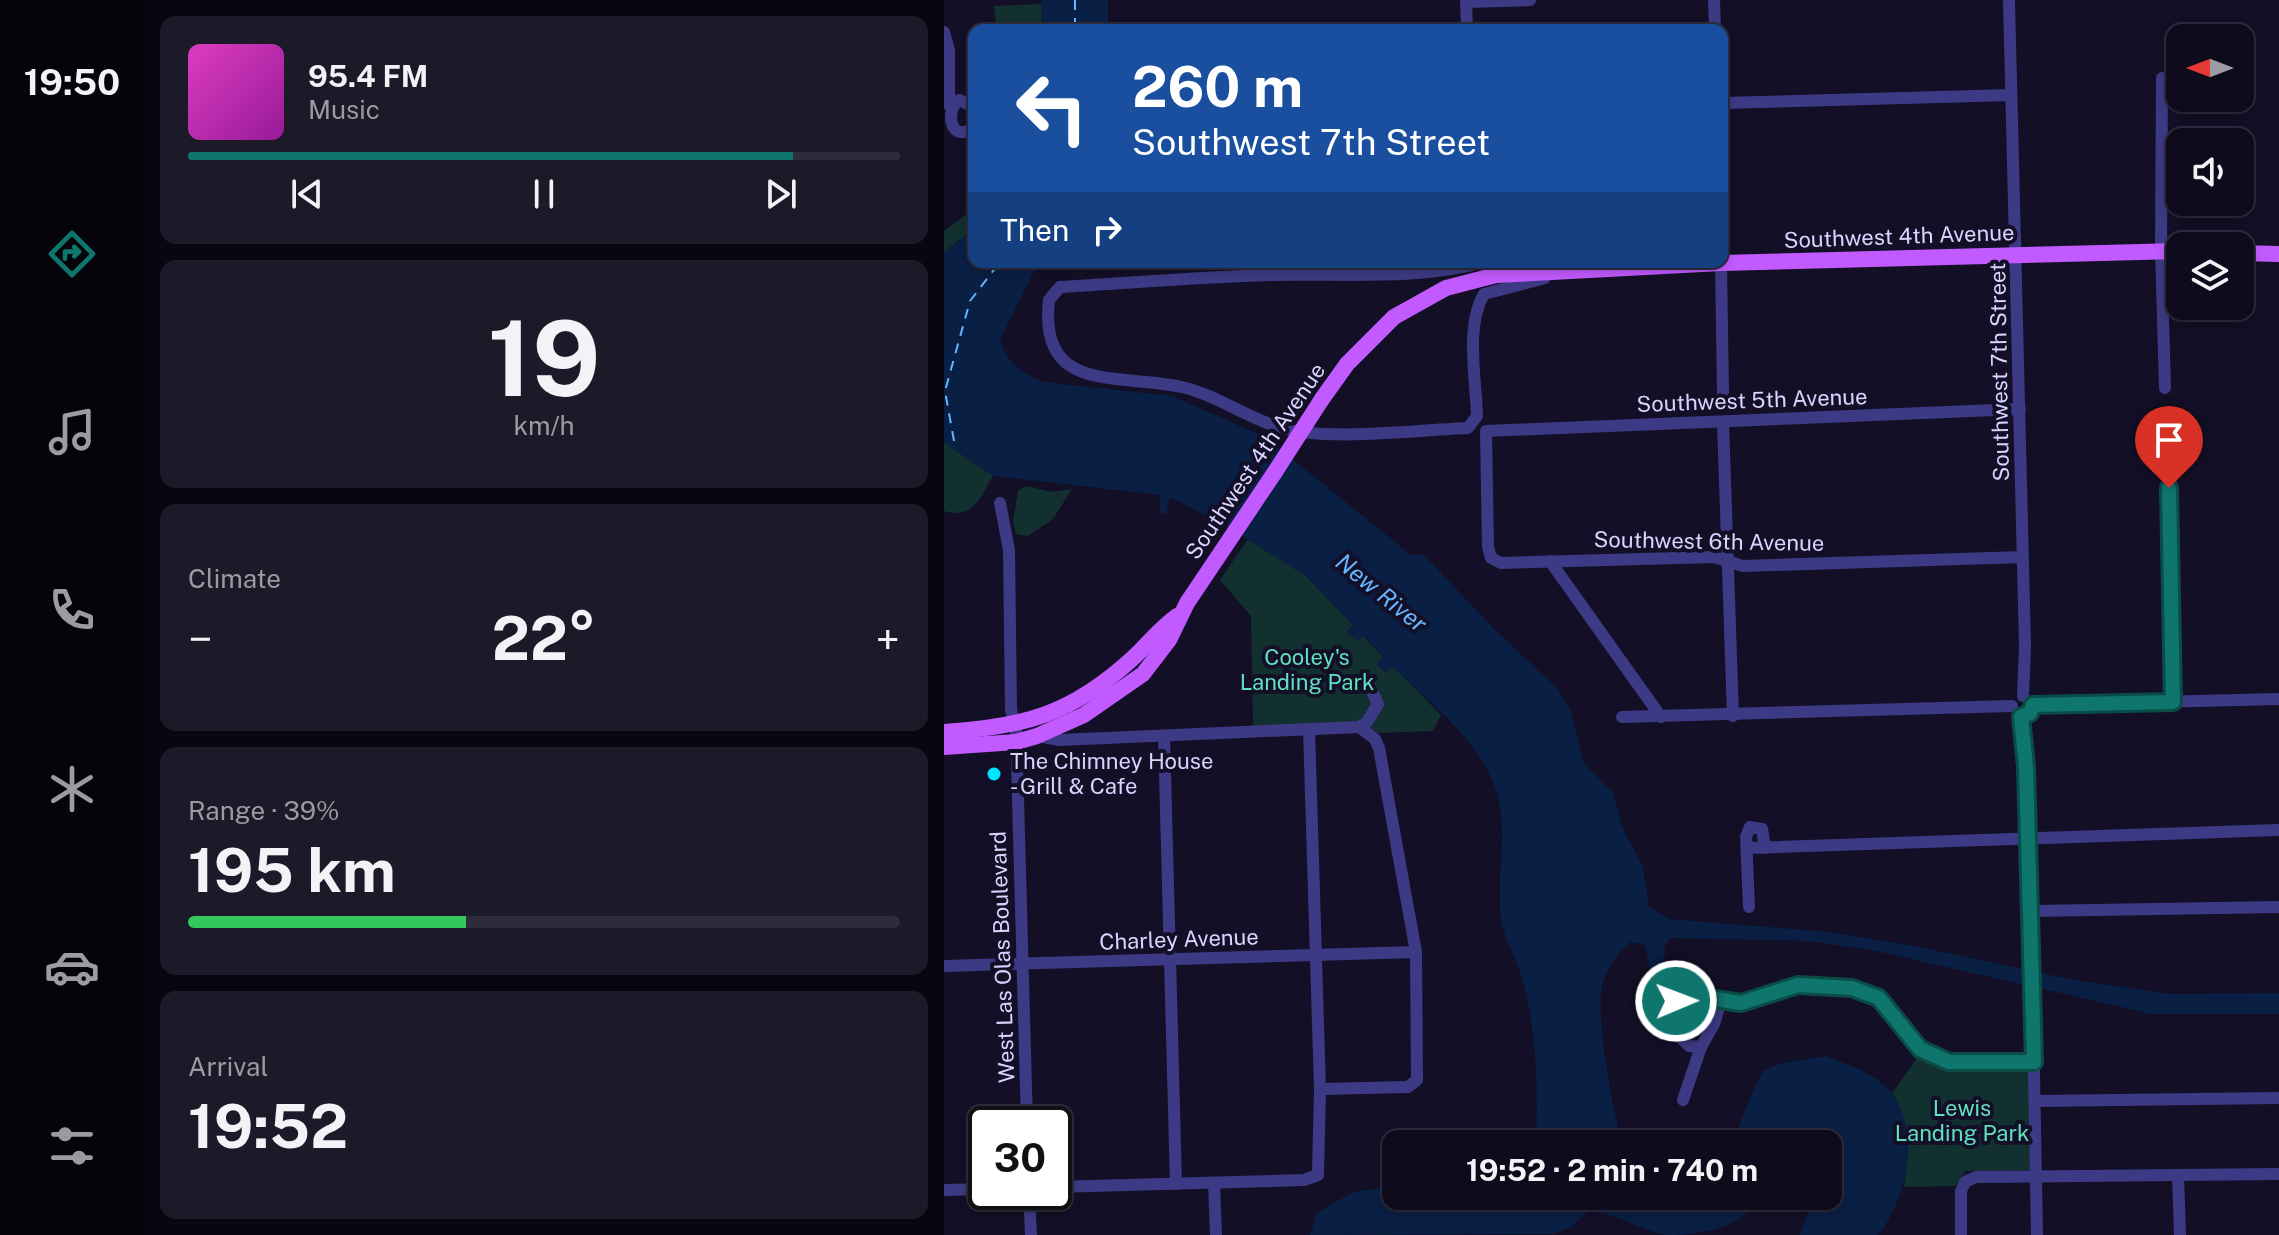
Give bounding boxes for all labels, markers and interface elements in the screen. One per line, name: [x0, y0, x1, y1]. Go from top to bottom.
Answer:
north arrow: [2166, 24, 2254, 112]
map controls: [2166, 24, 2254, 320]
text: 260 m: [1132, 54, 1303, 120]
icon: left: [1000, 56, 1104, 160]
text: 95.4 FM: [308, 58, 428, 94]
text: 19:50: [24, 61, 120, 103]
text: Music: [308, 94, 380, 125]
text: Southwest 7th Street: [1132, 121, 1490, 163]
button: sound: [2166, 128, 2254, 216]
icon: previous: [285, 172, 329, 216]
icon: pause: [522, 172, 566, 216]
icon: next: [759, 172, 803, 216]
icon: right: [1085, 208, 1129, 252]
text: Then: [1000, 212, 1069, 248]
street label: Southwest 4th Avenue: [1783, 219, 2015, 253]
icon: directions: [44, 226, 100, 282]
button: layers: [2166, 232, 2254, 320]
street label: Southwest 7th Street: [1984, 262, 2014, 482]
text: 19: [487, 297, 601, 419]
street label: Southwest 4th Avenue: [1180, 358, 1330, 564]
street label: Southwest 5th Avenue: [1636, 383, 1868, 417]
icon: music: [44, 404, 100, 460]
pin: [2135, 406, 2203, 488]
text: km/h: [513, 410, 575, 441]
icon: arrive: [2147, 418, 2191, 462]
street label: Southwest 6th Avenue: [1593, 526, 1825, 556]
water label: New River: [1331, 547, 1433, 638]
text: Climate: [188, 563, 281, 594]
icon: phone: [44, 582, 100, 638]
text: 22°: [492, 603, 596, 674]
text: −: [188, 613, 212, 665]
text: +: [876, 613, 900, 665]
park label: Cooley's Landing Park: [1240, 644, 1374, 695]
place label: The Chimney House - Grill & Cafe: [1010, 748, 1213, 799]
icon: climate: [44, 761, 100, 817]
marker: The Chimney House - Grill & Cafe: [985, 765, 1003, 783]
text: Range · 39%: [188, 795, 339, 826]
street label: West Las Olas Boulevard: [985, 831, 1019, 1083]
text: 195 km: [188, 835, 396, 906]
street label: Charley Avenue: [1099, 923, 1259, 955]
icon: car: [44, 939, 100, 995]
position arrow: [1634, 959, 1718, 1043]
text: Arrival: [188, 1051, 268, 1082]
text: 19:52: [188, 1091, 348, 1162]
park label: Lewis Landing Park: [1895, 1095, 2029, 1146]
speed limit sign: 30: [968, 1106, 1072, 1210]
icon: filters: [44, 1118, 100, 1174]
text: 19:52 · 2 min · 740 m: [1466, 1152, 1758, 1188]

